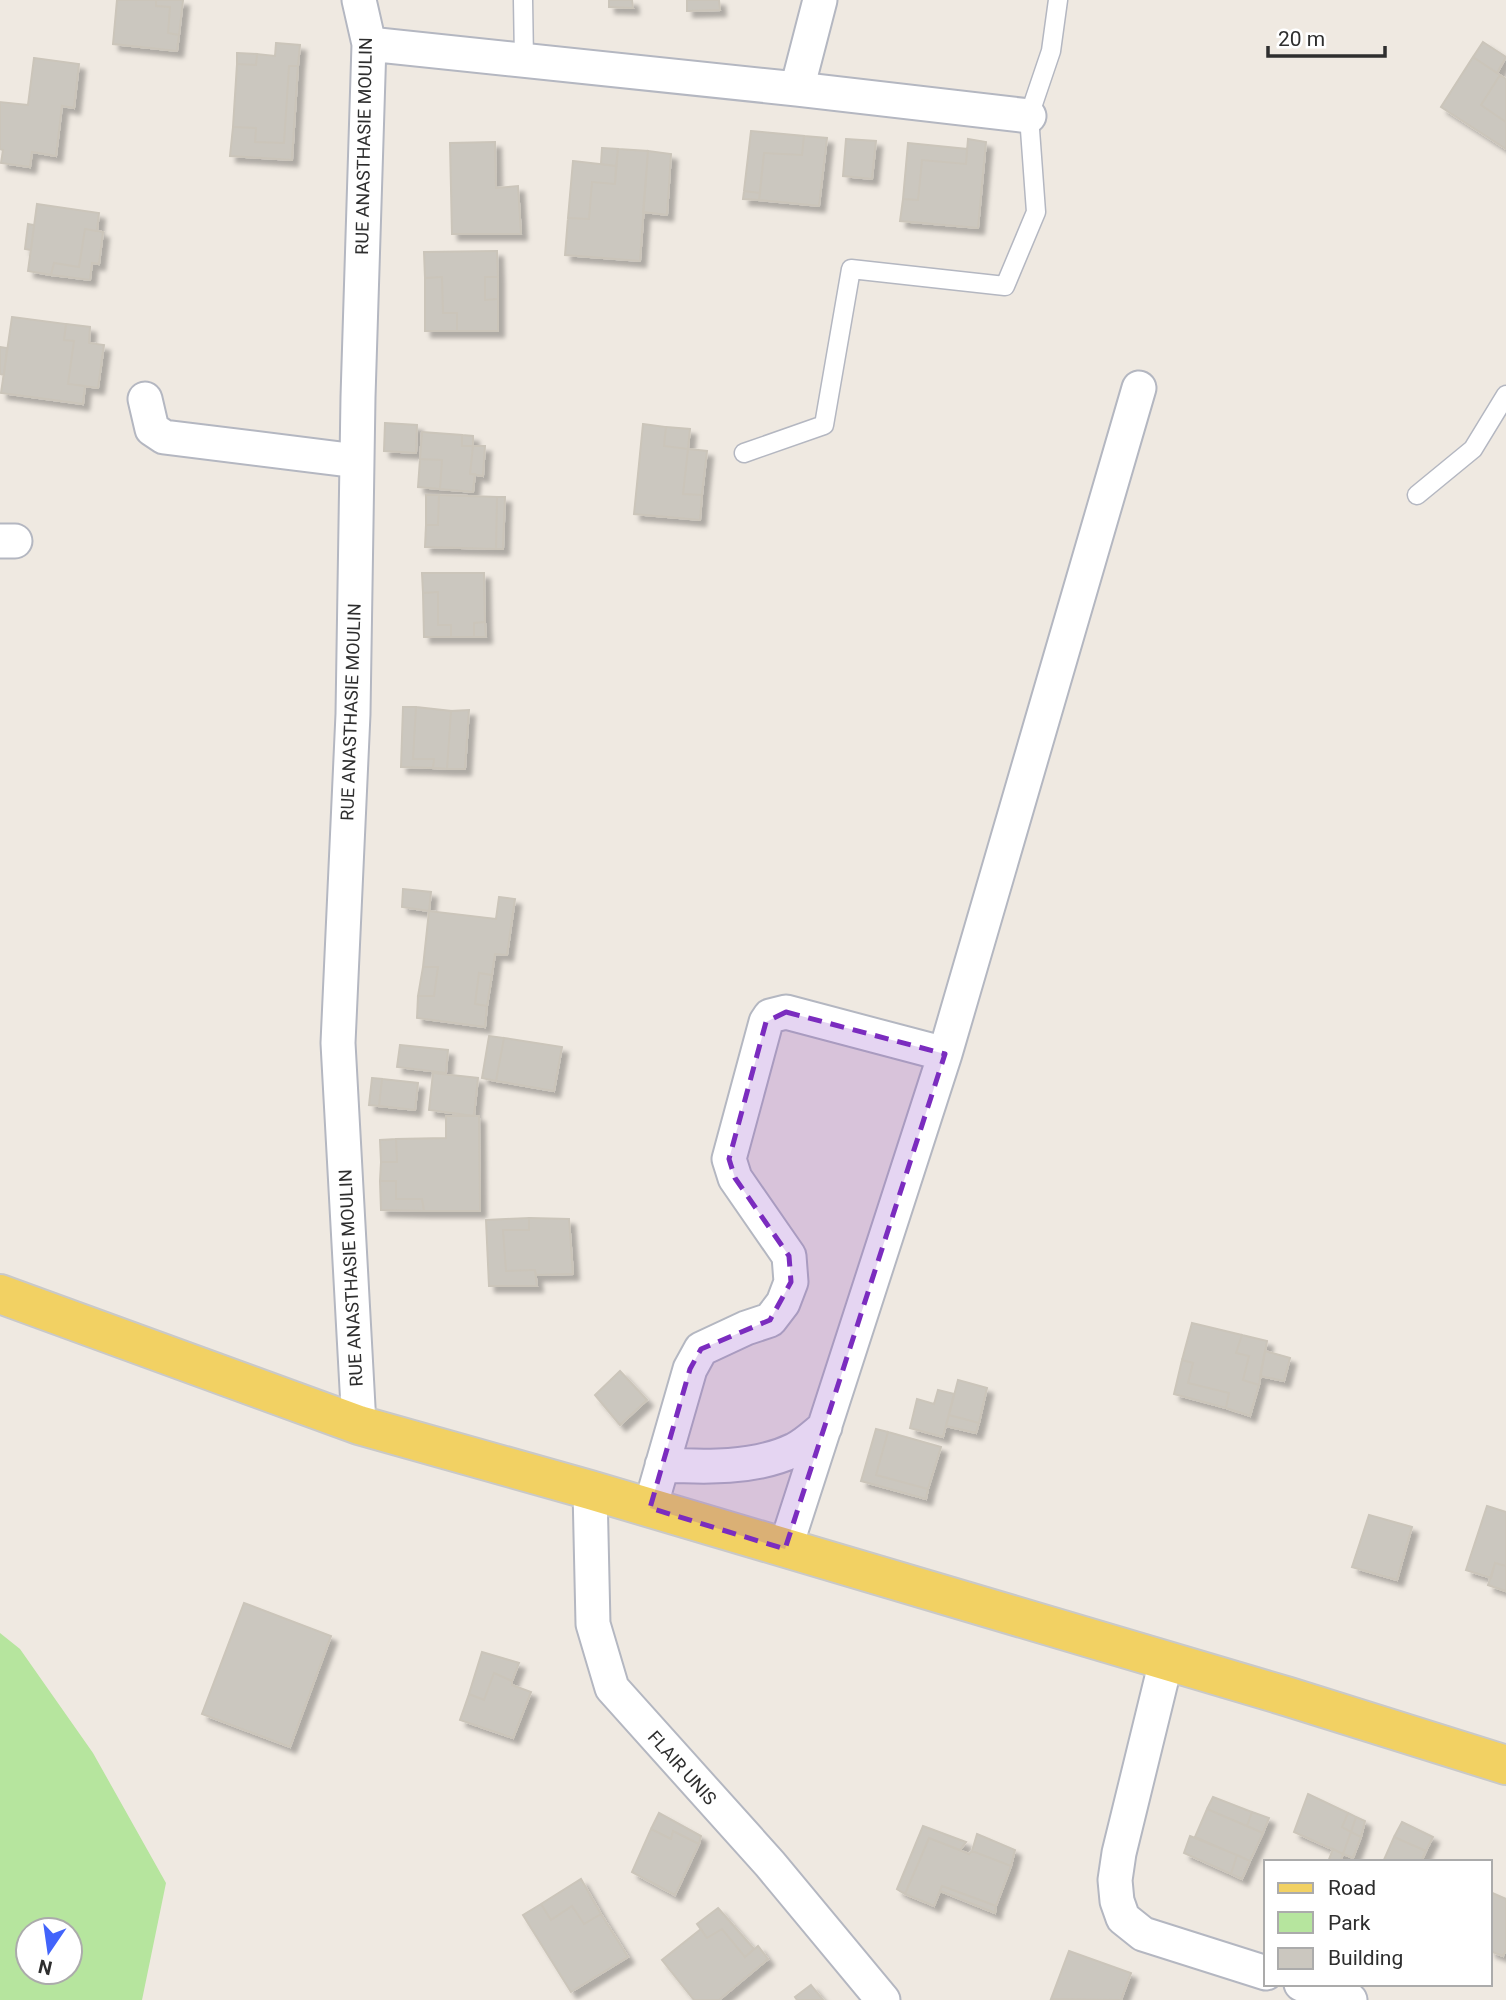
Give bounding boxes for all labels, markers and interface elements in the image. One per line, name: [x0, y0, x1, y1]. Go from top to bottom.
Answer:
scale bar: [1268, 14, 1385, 58]
text: 20 m: [1278, 27, 1325, 51]
street label: RUE ANASTHASIE MOULIN: [351, 37, 376, 255]
street label: RUE ANASTHASIE MOULIN: [336, 603, 365, 821]
street label: RUE ANASTHASIE MOULIN: [334, 1169, 367, 1387]
street label: FLAIR UNIS: [644, 1726, 721, 1809]
legend: [1264, 1860, 1492, 1986]
text: Road: [1328, 1876, 1376, 1900]
text: Park: [1328, 1911, 1371, 1935]
north arrow: [14, 1916, 84, 1986]
text: Building: [1328, 1946, 1403, 1970]
text: N: [36, 1954, 54, 1980]

